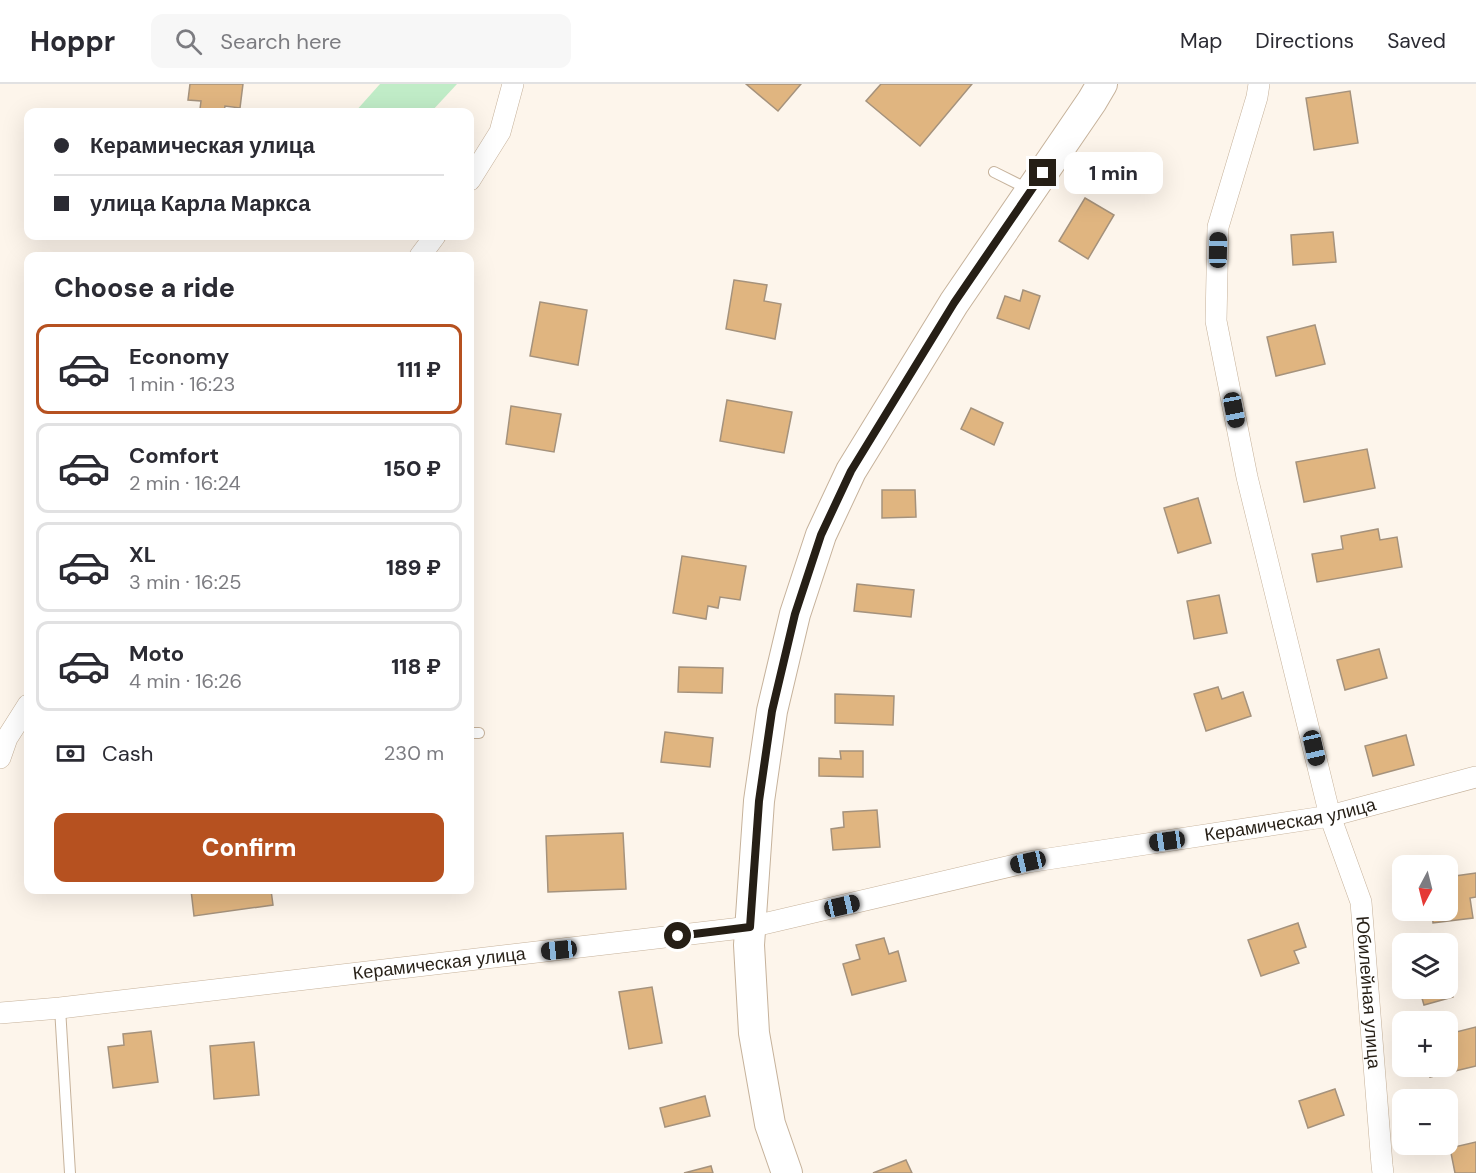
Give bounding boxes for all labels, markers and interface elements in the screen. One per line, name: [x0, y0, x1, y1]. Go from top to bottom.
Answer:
search box: [151, 14, 571, 68]
text: Hoppr: [30, 23, 115, 60]
icon: search: [172, 25, 205, 58]
text: Search here: [220, 27, 342, 56]
text: Map: [1180, 27, 1222, 55]
text: Directions: [1255, 27, 1354, 55]
text: Saved: [1387, 27, 1446, 55]
text: Керамическая улица: [90, 131, 315, 160]
callout: 1 min: [1064, 152, 1163, 194]
route end: [1029, 159, 1056, 186]
text: 1 min: [1089, 160, 1138, 186]
text: улица Карла Маркса: [90, 189, 311, 218]
car: [1209, 232, 1227, 268]
text: Choose a ride: [54, 270, 235, 305]
icon: car: [57, 342, 111, 396]
text: Economy: [129, 342, 229, 371]
text: 111 ₽: [397, 355, 441, 384]
text: 1 min · 16:23: [129, 371, 235, 397]
car: [1222, 391, 1246, 429]
icon: car: [57, 441, 111, 495]
text: Comfort: [129, 441, 219, 470]
text: 150 ₽: [384, 454, 441, 483]
text: 2 min · 16:24: [129, 470, 241, 496]
icon: car: [57, 540, 111, 594]
text: XL: [129, 540, 156, 569]
text: 189 ₽: [386, 553, 441, 582]
text: 3 min · 16:25: [129, 569, 241, 595]
icon: car: [57, 639, 111, 693]
text: Moto: [129, 639, 184, 668]
text: 118 ₽: [391, 652, 441, 681]
text: 4 min · 16:26: [129, 668, 242, 694]
car: [1301, 728, 1327, 768]
icon: cash: [54, 737, 87, 770]
text: Cash: [102, 739, 153, 768]
text: 230 m: [384, 740, 444, 766]
street label: Керамическая улица: [1203, 792, 1379, 847]
button: Confirm: [54, 813, 444, 882]
car: [1148, 830, 1186, 852]
car: [1008, 849, 1048, 875]
north arrow: [1392, 855, 1458, 921]
map controls: [1392, 855, 1458, 1155]
car: [822, 893, 862, 919]
street label: Юбилейная улица: [1350, 915, 1386, 1071]
route start: [664, 922, 691, 949]
button: layers: [1392, 933, 1458, 999]
car: [540, 939, 578, 961]
street label: Керамическая улица: [352, 941, 528, 986]
button: +: [1392, 1011, 1458, 1077]
button: −: [1392, 1089, 1458, 1155]

